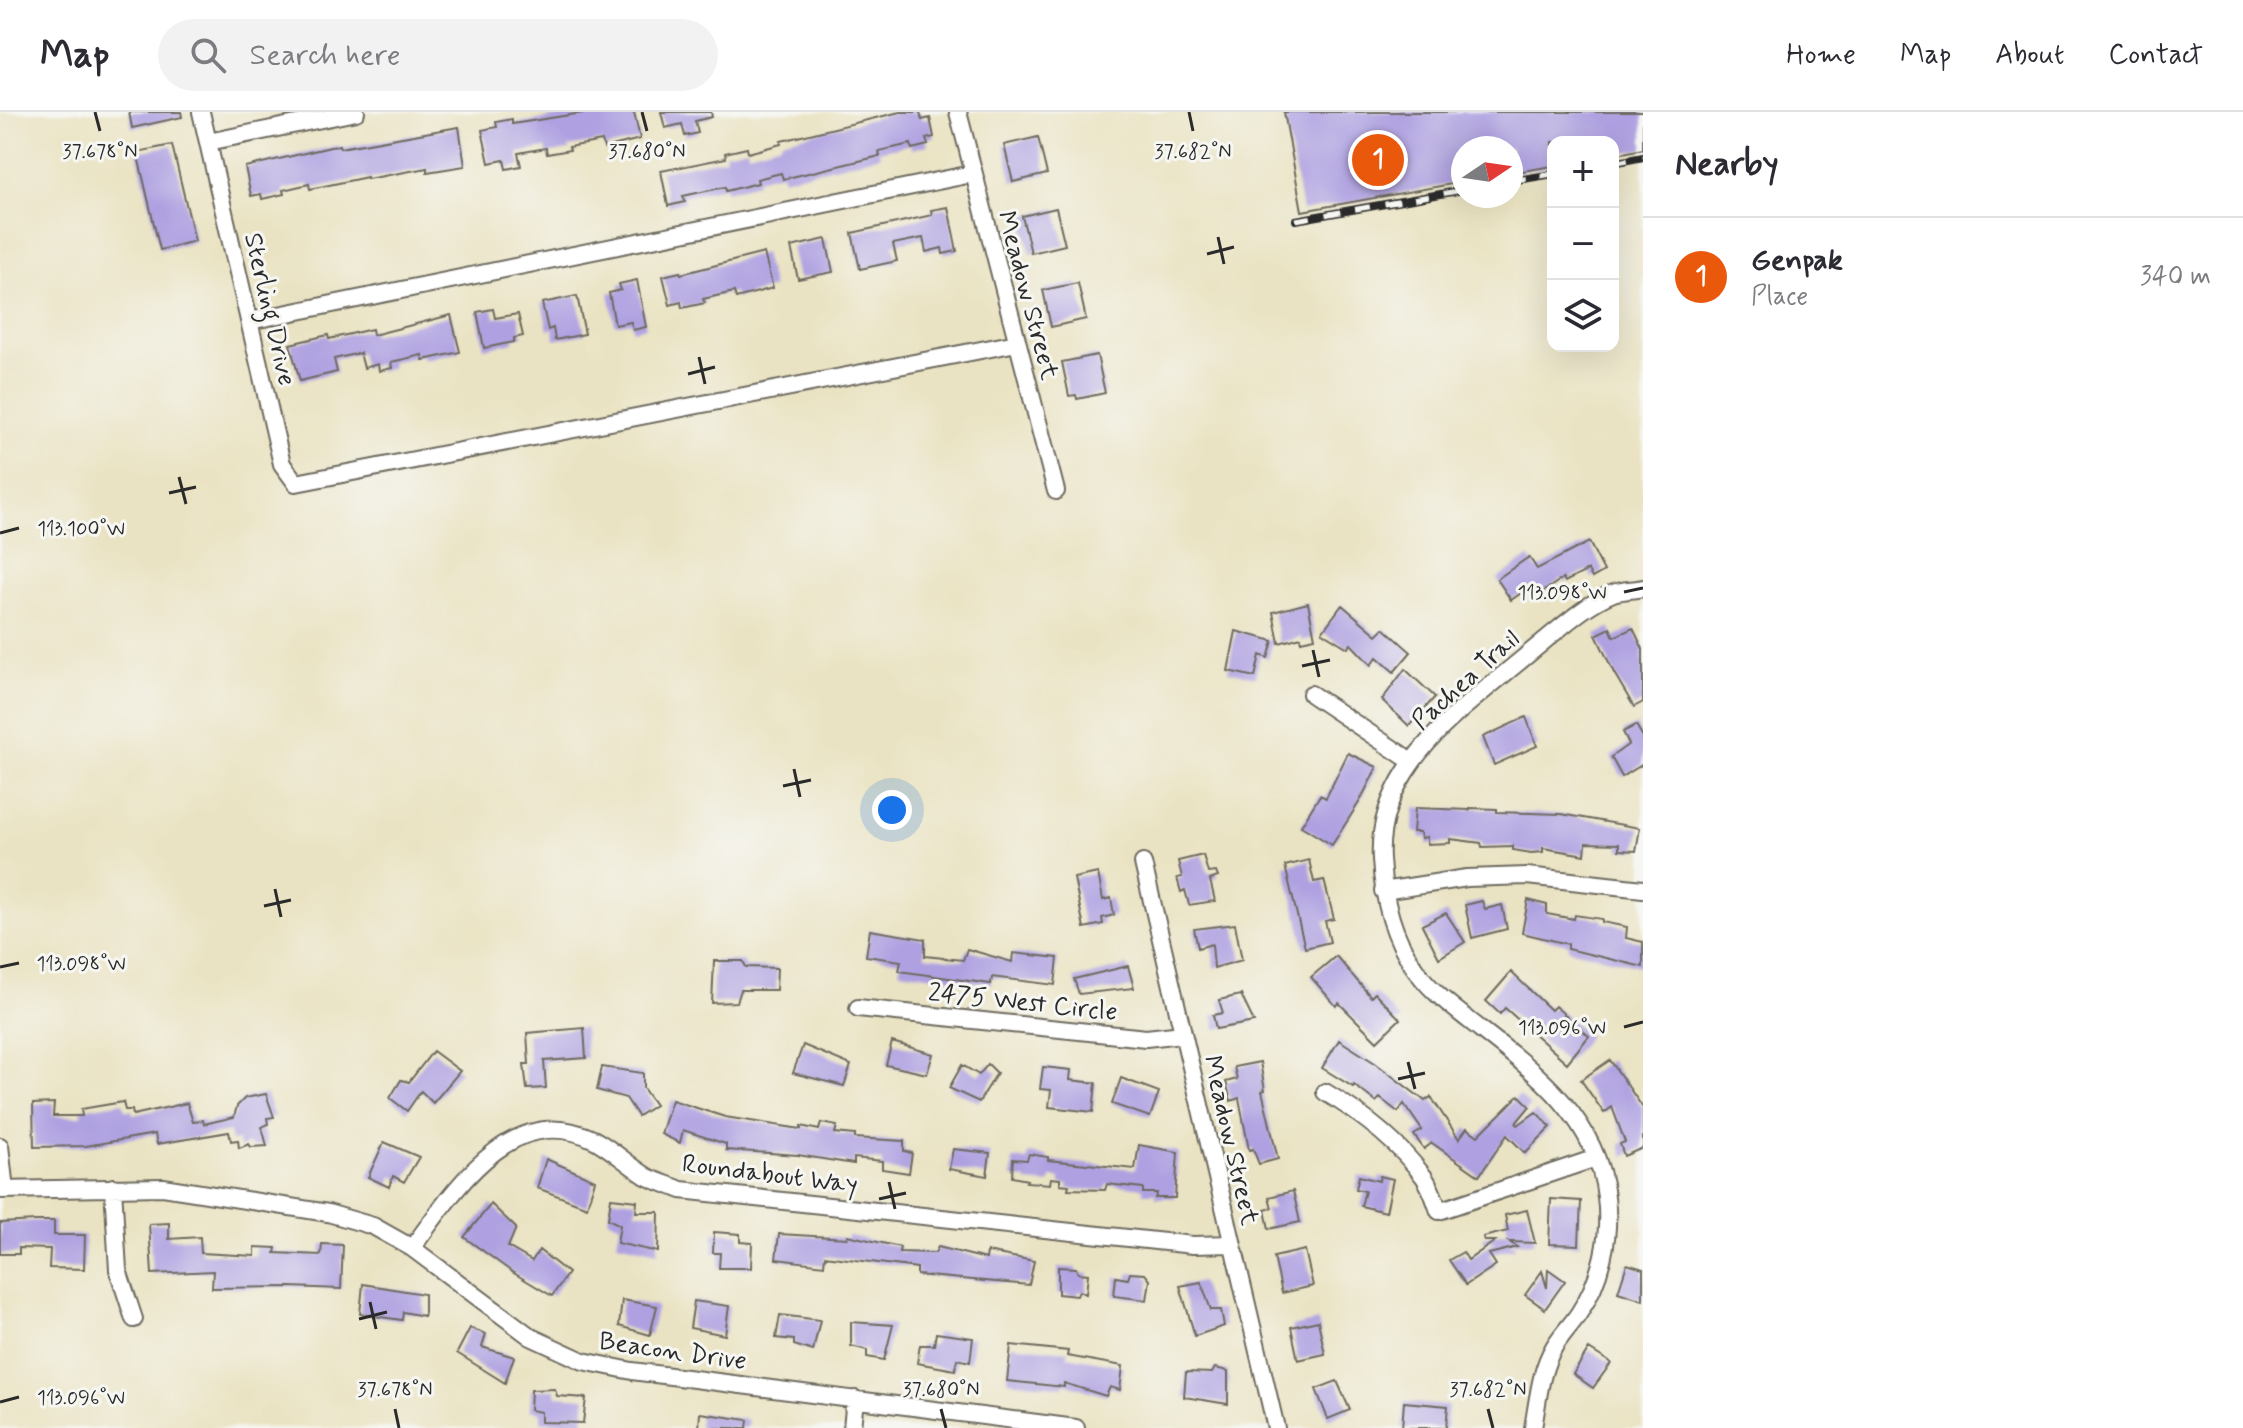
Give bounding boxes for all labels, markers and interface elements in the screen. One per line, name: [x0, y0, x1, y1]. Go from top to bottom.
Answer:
search box: [158, 19, 718, 91]
text: Map: [40, 31, 110, 80]
icon: search: [186, 33, 230, 77]
text: Search here: [250, 36, 401, 75]
text: Home: [1786, 37, 1856, 74]
text: Map: [1900, 37, 1951, 74]
text: About: [1995, 37, 2064, 74]
text: Contact: [2108, 37, 2203, 74]
pin: 1: [1352, 130, 1404, 190]
north arrow: [1451, 136, 1523, 208]
map controls: [1547, 136, 1619, 352]
button: +: [1547, 136, 1619, 208]
text: 37.678°N: [63, 139, 137, 166]
text: 37.680°N: [608, 139, 686, 166]
text: 37.682°N: [1155, 139, 1232, 166]
text: Nearby: [1675, 142, 1779, 187]
street label: Meadow Street: [988, 207, 1066, 384]
button: −: [1547, 208, 1619, 280]
street label: Sterling Drive: [232, 230, 303, 390]
text: Genpak: [1751, 241, 1843, 280]
text: 1: [1695, 260, 1707, 294]
text: 340 m: [2140, 260, 2211, 294]
button: layers: [1547, 280, 1619, 352]
text: Place: [1751, 280, 1808, 314]
text: 113.100°W: [37, 516, 125, 543]
text: 113.098°W: [1517, 580, 1607, 607]
street label: Pachea Trail: [1405, 623, 1528, 738]
your location: [872, 790, 912, 830]
text: 113.098°W: [36, 951, 126, 978]
street label: 2475 West Circle: [926, 976, 1119, 1030]
text: 113.096°W: [1518, 1015, 1606, 1042]
street label: Meadow Street: [1194, 1052, 1266, 1229]
street label: Roundabout Way: [680, 1147, 860, 1203]
street label: Beacon Drive: [597, 1325, 749, 1379]
text: 37.678°N: [358, 1377, 432, 1404]
text: 37.680°N: [902, 1377, 980, 1404]
text: 37.682°N: [1450, 1377, 1527, 1404]
text: 113.096°W: [37, 1385, 125, 1412]

